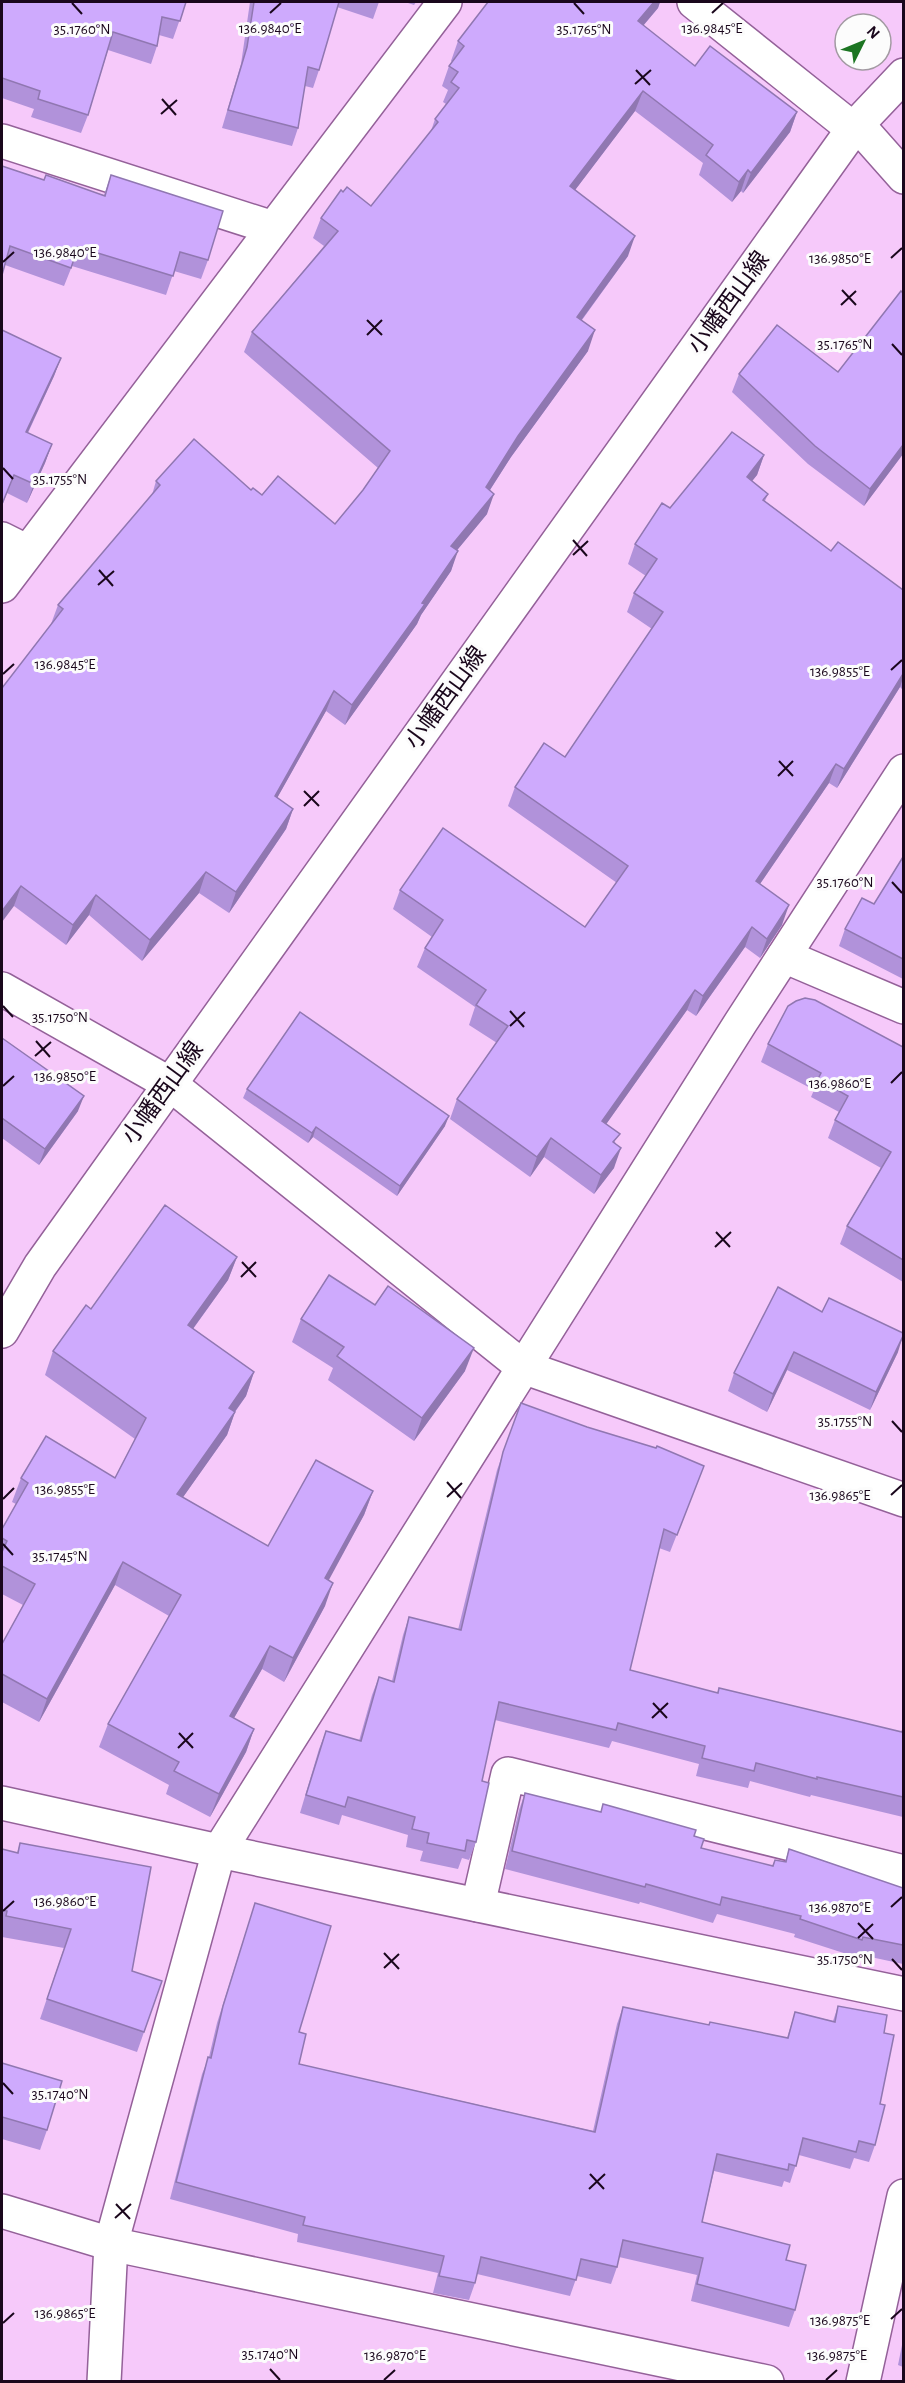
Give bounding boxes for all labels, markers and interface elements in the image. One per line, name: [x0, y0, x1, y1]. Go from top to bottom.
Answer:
north arrow: [833, 12, 893, 72]
text: 136.9840°E: [239, 21, 301, 36]
text: 136.9845°E: [681, 21, 743, 36]
text: 35.1760°N: [54, 22, 110, 37]
text: 35.1765°N: [556, 22, 612, 37]
text: N: [864, 23, 883, 42]
text: 136.9840°E: [34, 245, 96, 260]
street label: 小幡西山線: [682, 246, 774, 359]
text: 136.9850°E: [809, 251, 871, 266]
text: 35.1765°N: [817, 337, 873, 352]
text: 35.1755°N: [33, 472, 87, 487]
street label: 小幡西山線: [399, 641, 491, 754]
text: 136.9845°E: [34, 657, 96, 672]
text: 136.9855°E: [810, 664, 870, 679]
text: 35.1760°N: [817, 875, 873, 890]
text: 35.1750°N: [32, 1010, 88, 1025]
street label: 小幡西山線: [116, 1036, 208, 1149]
text: 136.9850°E: [34, 1069, 96, 1084]
text: 136.9860°E: [809, 1076, 871, 1091]
text: 35.1755°N: [818, 1414, 872, 1429]
text: 136.9855°E: [35, 1482, 95, 1497]
text: 136.9865°E: [810, 1488, 870, 1503]
text: 35.1745°N: [32, 1549, 88, 1564]
text: 136.9860°E: [34, 1894, 96, 1909]
text: 136.9870°E: [809, 1900, 871, 1915]
text: 35.1750°N: [817, 1952, 873, 1967]
text: 35.1740°N: [31, 2087, 89, 2102]
text: 136.9865°E: [35, 2306, 95, 2321]
text: 136.9875°E: [810, 2313, 870, 2328]
text: 35.1740°N: [241, 2347, 299, 2362]
text: 136.9870°E: [364, 2348, 426, 2363]
text: 136.9875°E: [807, 2348, 867, 2363]

